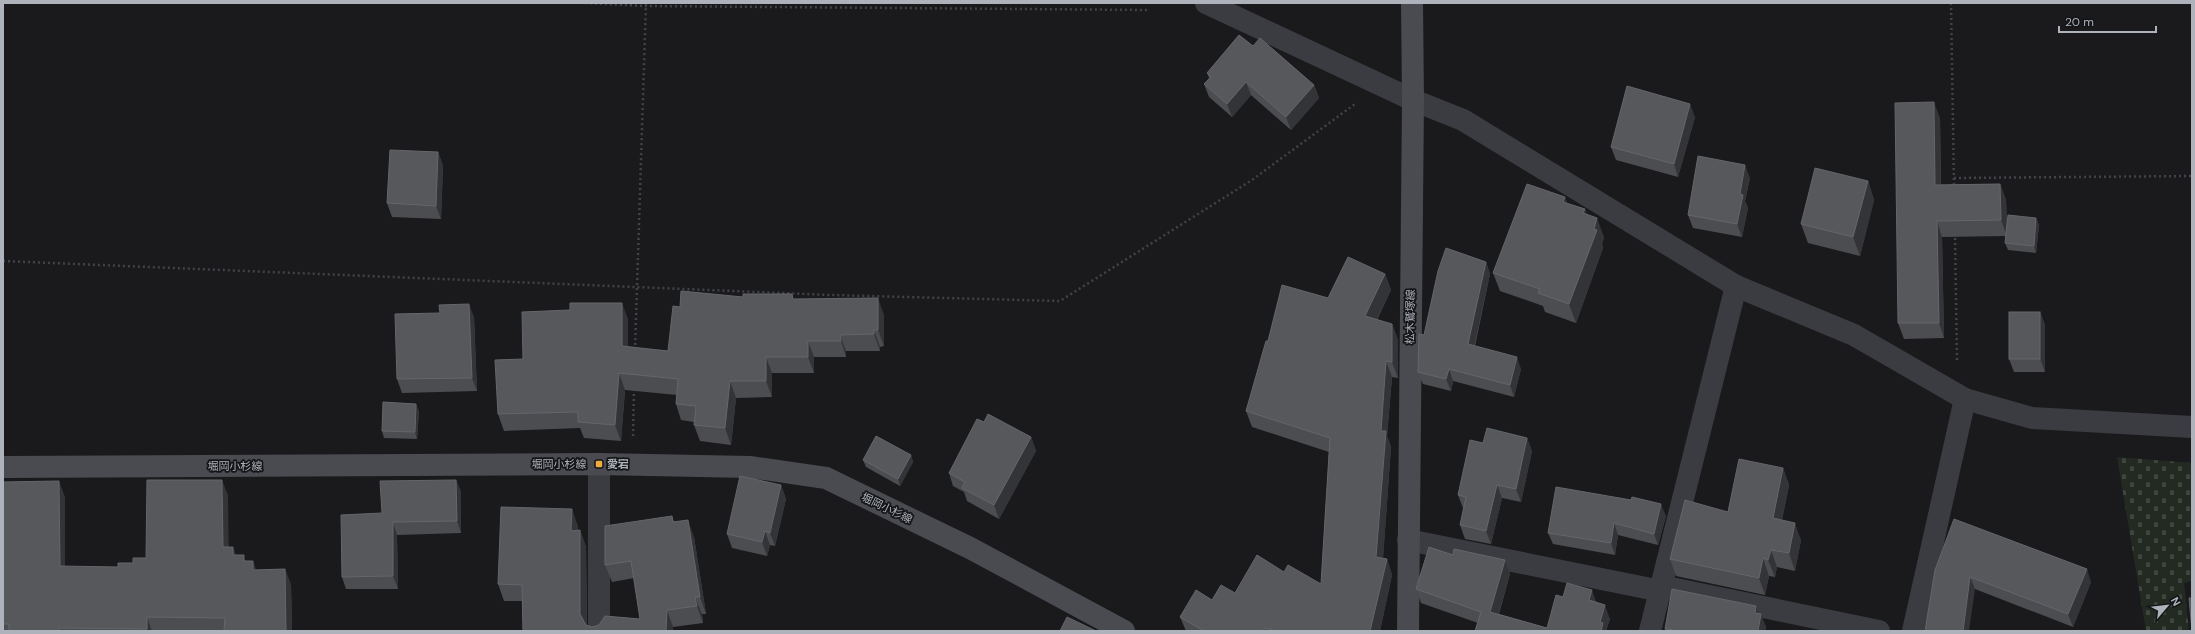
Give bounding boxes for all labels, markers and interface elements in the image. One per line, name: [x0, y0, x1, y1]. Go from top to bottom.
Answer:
scale bar: [2059, 8, 2156, 34]
text: 20 m: [2065, 14, 2094, 30]
street label: 松木鷲塚線: [1403, 289, 1417, 345]
street label: 堀岡小杉線: [532, 457, 587, 471]
place label: 愛宕: [607, 457, 629, 471]
street label: 堀岡小杉線: [208, 459, 263, 473]
marker: 愛宕: [594, 459, 604, 469]
street label: 堀岡小杉線: [859, 490, 915, 526]
north arrow: [2147, 586, 2187, 626]
text: N: [2168, 594, 2184, 608]

